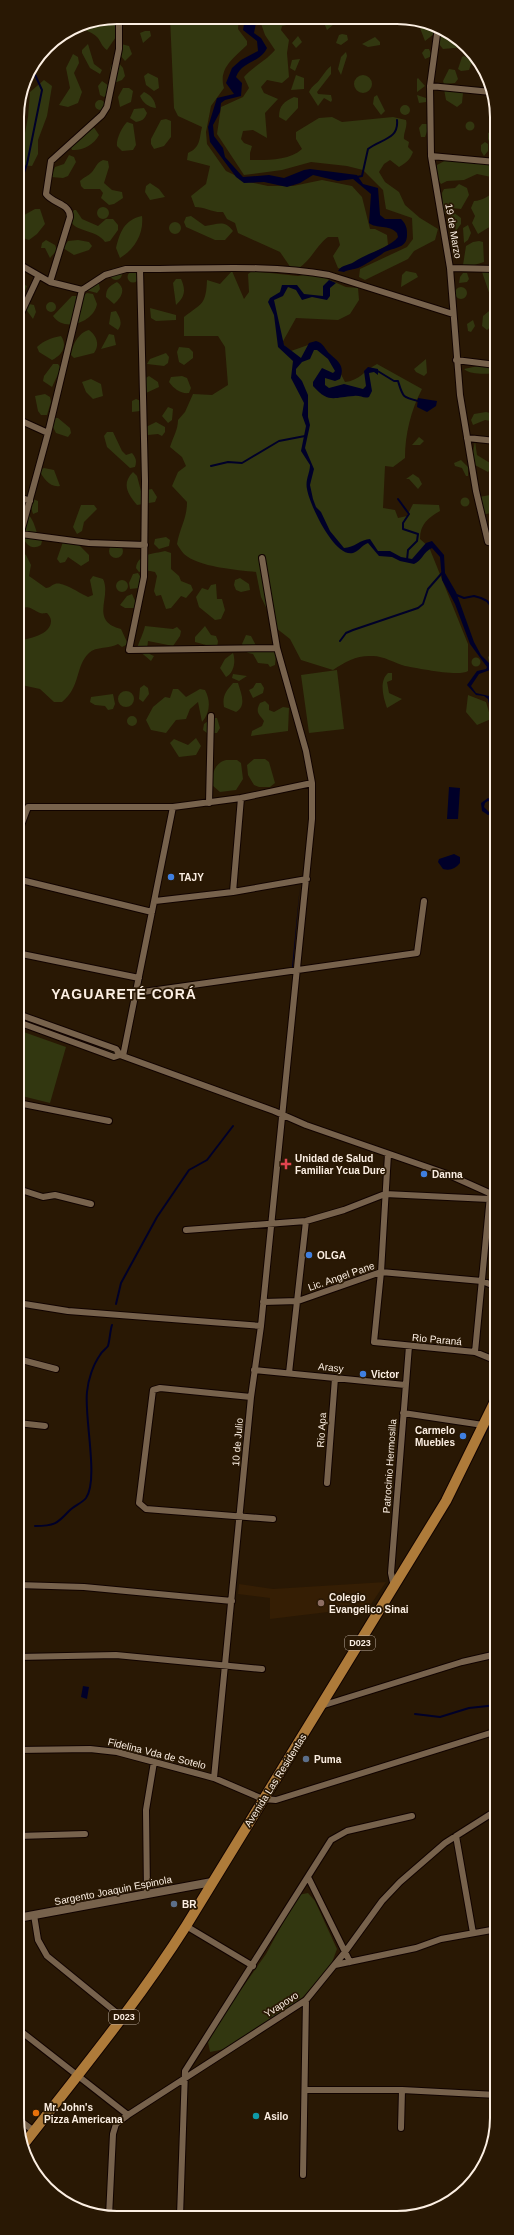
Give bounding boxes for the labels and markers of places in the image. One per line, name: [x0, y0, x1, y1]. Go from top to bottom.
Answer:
marker: TAJY: [166, 872, 176, 882]
place label: TAJY: [179, 872, 204, 883]
place label: Unidad de Salud Familiar Ycua Dure: [295, 1153, 386, 1176]
marker: Unidad de Salud Familiar Ycua Dure: [280, 1158, 292, 1170]
marker: Danna: [419, 1169, 429, 1179]
place label: Danna: [432, 1169, 463, 1180]
marker: OLGA: [304, 1250, 314, 1260]
place label: OLGA: [317, 1250, 346, 1261]
marker: Victor: [358, 1369, 368, 1379]
place label: Victor: [371, 1369, 399, 1380]
place label: Carmelo Muebles: [415, 1425, 455, 1448]
marker: Carmelo Muebles: [458, 1431, 468, 1441]
place label: Colegio Evangelico Sinai: [329, 1592, 409, 1615]
marker: Colegio Evangelico Sinai: [316, 1598, 326, 1608]
marker: Puma: [301, 1754, 311, 1764]
place label: Puma: [314, 1754, 342, 1765]
marker: BR: [169, 1899, 179, 1909]
place label: BR: [182, 1899, 197, 1910]
place label: Mr. John's Pizza Americana: [44, 2102, 123, 2125]
marker: Mr. John's Pizza Americana: [31, 2108, 41, 2118]
marker: Asilo: [251, 2111, 261, 2121]
place label: Asilo: [264, 2111, 288, 2122]

